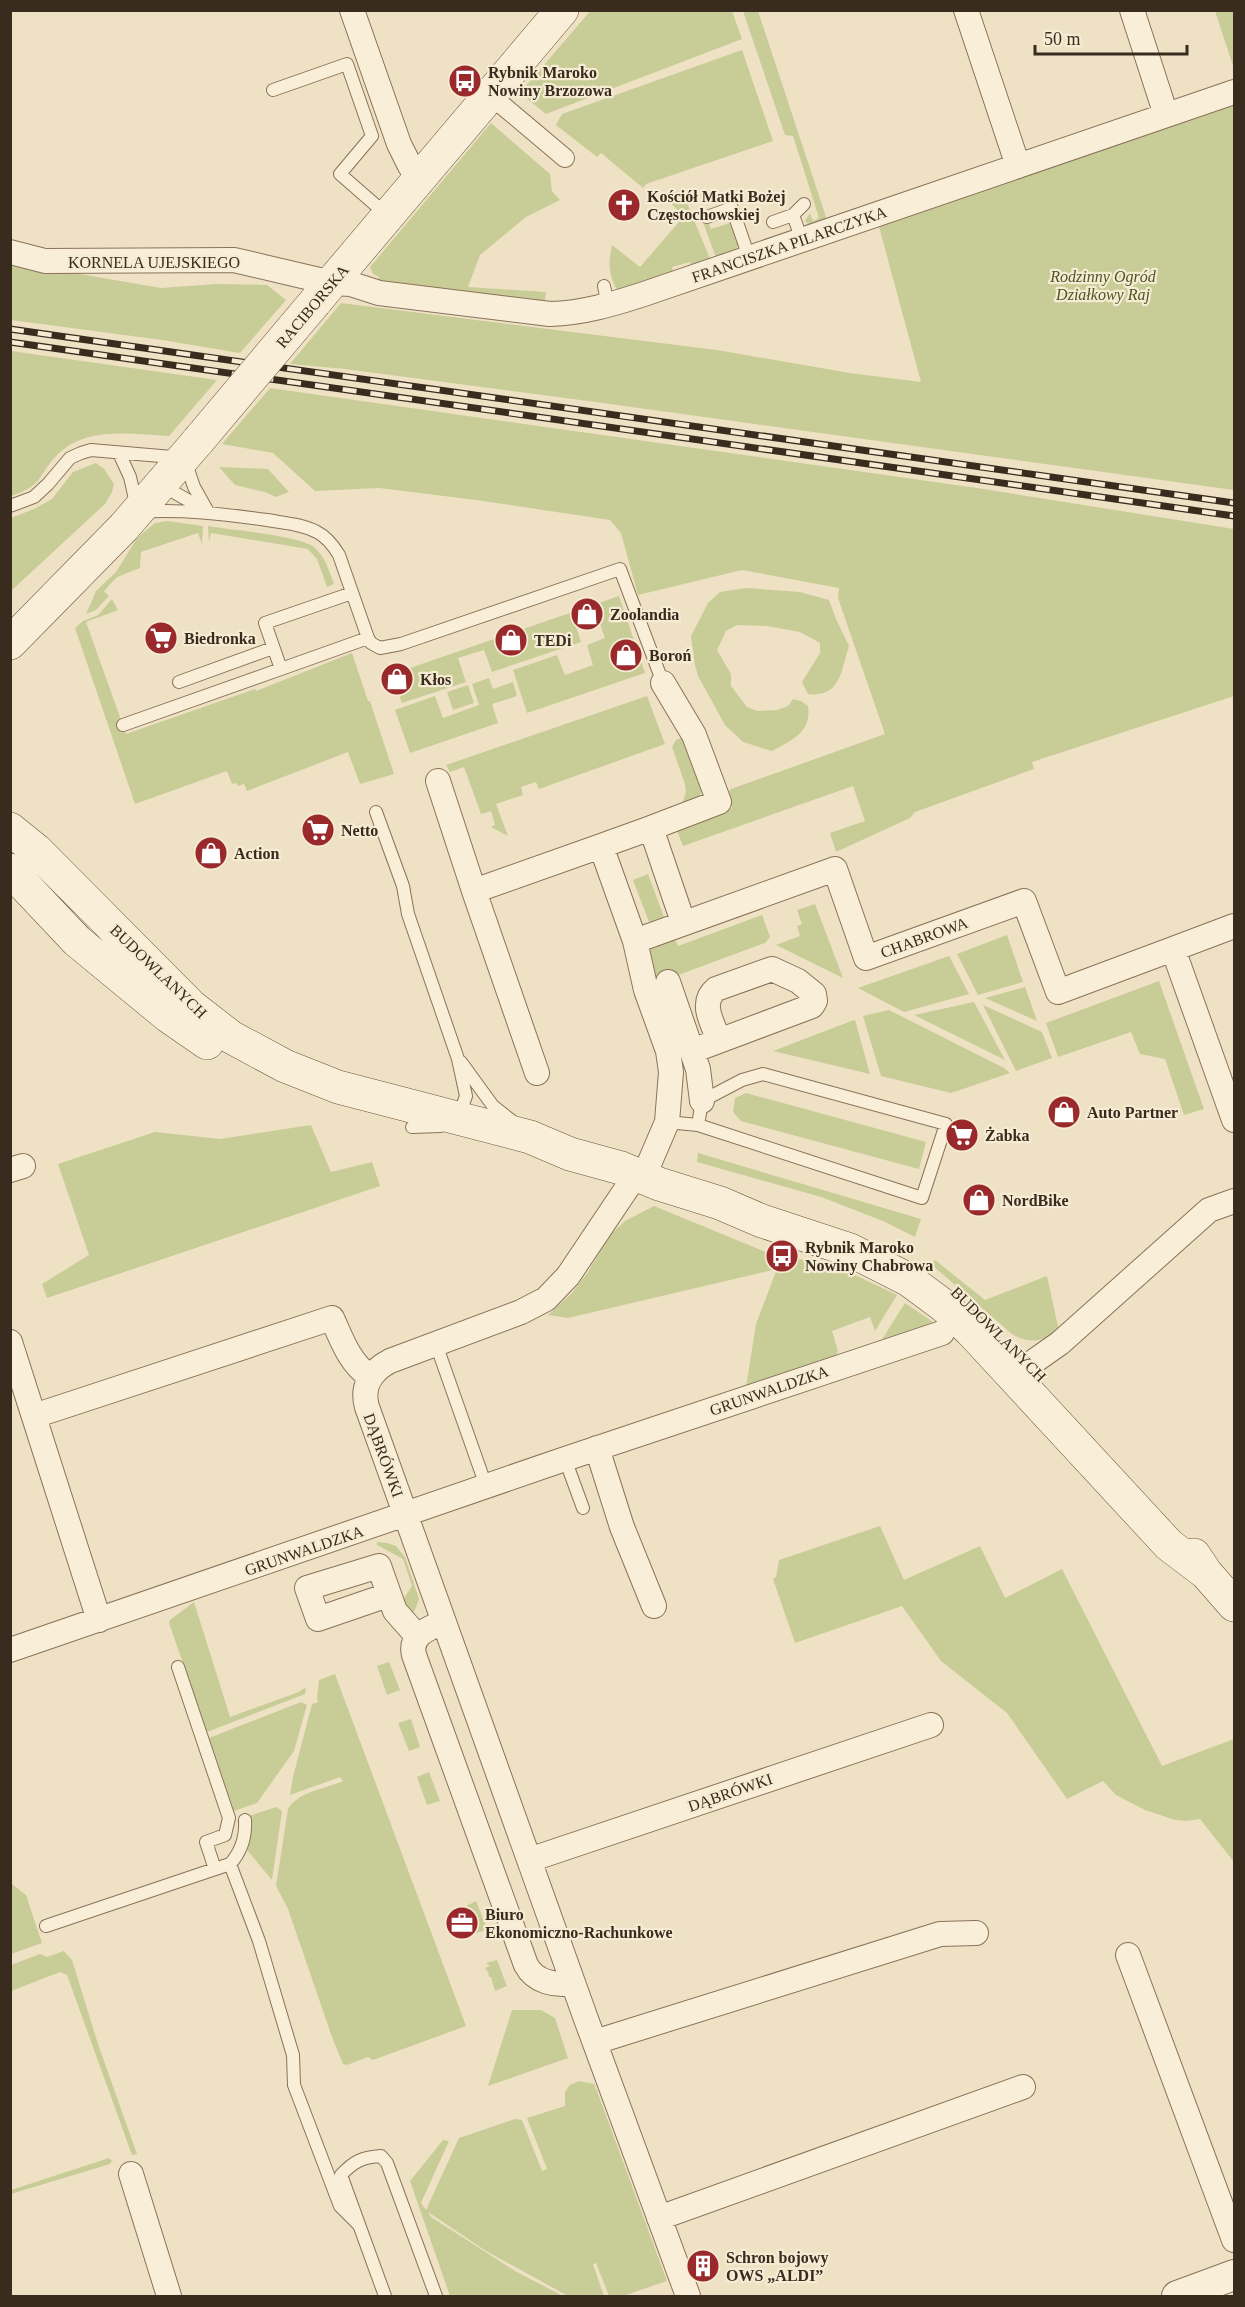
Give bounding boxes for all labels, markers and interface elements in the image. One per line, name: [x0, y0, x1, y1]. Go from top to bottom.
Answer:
scale bar: [1035, 18, 1186, 56]
text: 50 m: [1044, 29, 1081, 49]
bus stop icon: Rybnik Maroko Nowiny Brzozowa: [447, 63, 483, 99]
place label: Rybnik Maroko Nowiny Brzozowa: [488, 64, 612, 100]
church icon: Kościół Matki Bożej Częstochowskiej: [606, 187, 642, 223]
place label: Kościół Matki Bożej Częstochowskiej: [647, 188, 786, 224]
street label: FRANCISZKA PILARCZYKA: [690, 203, 889, 286]
street label: KORNELA UJEJSKIEGO: [68, 254, 240, 271]
street label: RACIBORSKA: [273, 261, 352, 351]
park label: Rodzinny Ogród Działkowy Raj: [1049, 268, 1157, 304]
shop icon: Zoolandia: [569, 596, 605, 632]
place label: Zoolandia: [610, 606, 679, 623]
supermarket icon: Biedronka: [143, 620, 179, 656]
shop icon: TEDi: [493, 622, 529, 658]
place label: Biedronka: [184, 630, 256, 647]
place label: TEDi: [534, 632, 572, 649]
shop icon: Boroń: [608, 637, 644, 673]
place label: Boroń: [649, 647, 691, 664]
shop icon: Kłos: [379, 661, 415, 697]
place label: Kłos: [420, 671, 451, 688]
supermarket icon: Netto: [300, 812, 336, 848]
place label: Netto: [341, 822, 378, 839]
shop icon: Action: [193, 835, 229, 871]
place label: Action: [234, 845, 279, 862]
street label: CHABROWA: [878, 914, 971, 961]
street label: BUDOWLANYCH: [107, 921, 211, 1022]
shop icon: Auto Partner: [1046, 1094, 1082, 1130]
place label: Auto Partner: [1087, 1104, 1178, 1121]
supermarket icon: Żabka: [944, 1117, 980, 1153]
place label: Żabka: [985, 1126, 1029, 1144]
shop icon: NordBike: [961, 1182, 997, 1218]
place label: NordBike: [1002, 1192, 1069, 1209]
bus stop icon: Rybnik Maroko Nowiny Chabrowa: [764, 1238, 800, 1274]
place label: Rybnik Maroko Nowiny Chabrowa: [805, 1239, 933, 1275]
street label: BUDOWLANYCH: [948, 1283, 1050, 1386]
street label: GRUNWALDZKA: [708, 1362, 831, 1419]
street label: DĄBRÓWKI: [360, 1411, 408, 1500]
street label: GRUNWALDZKA: [243, 1522, 366, 1579]
street label: DĄBRÓWKI: [685, 1769, 775, 1816]
office icon: Biuro Ekonomiczno-Rachunkowe: [444, 1905, 480, 1941]
place label: Biuro Ekonomiczno-Rachunkowe: [485, 1906, 673, 1941]
building icon: Schron bojowy OWS „ALDI”: [685, 2248, 721, 2284]
place label: Schron bojowy OWS „ALDI”: [726, 2249, 828, 2284]

